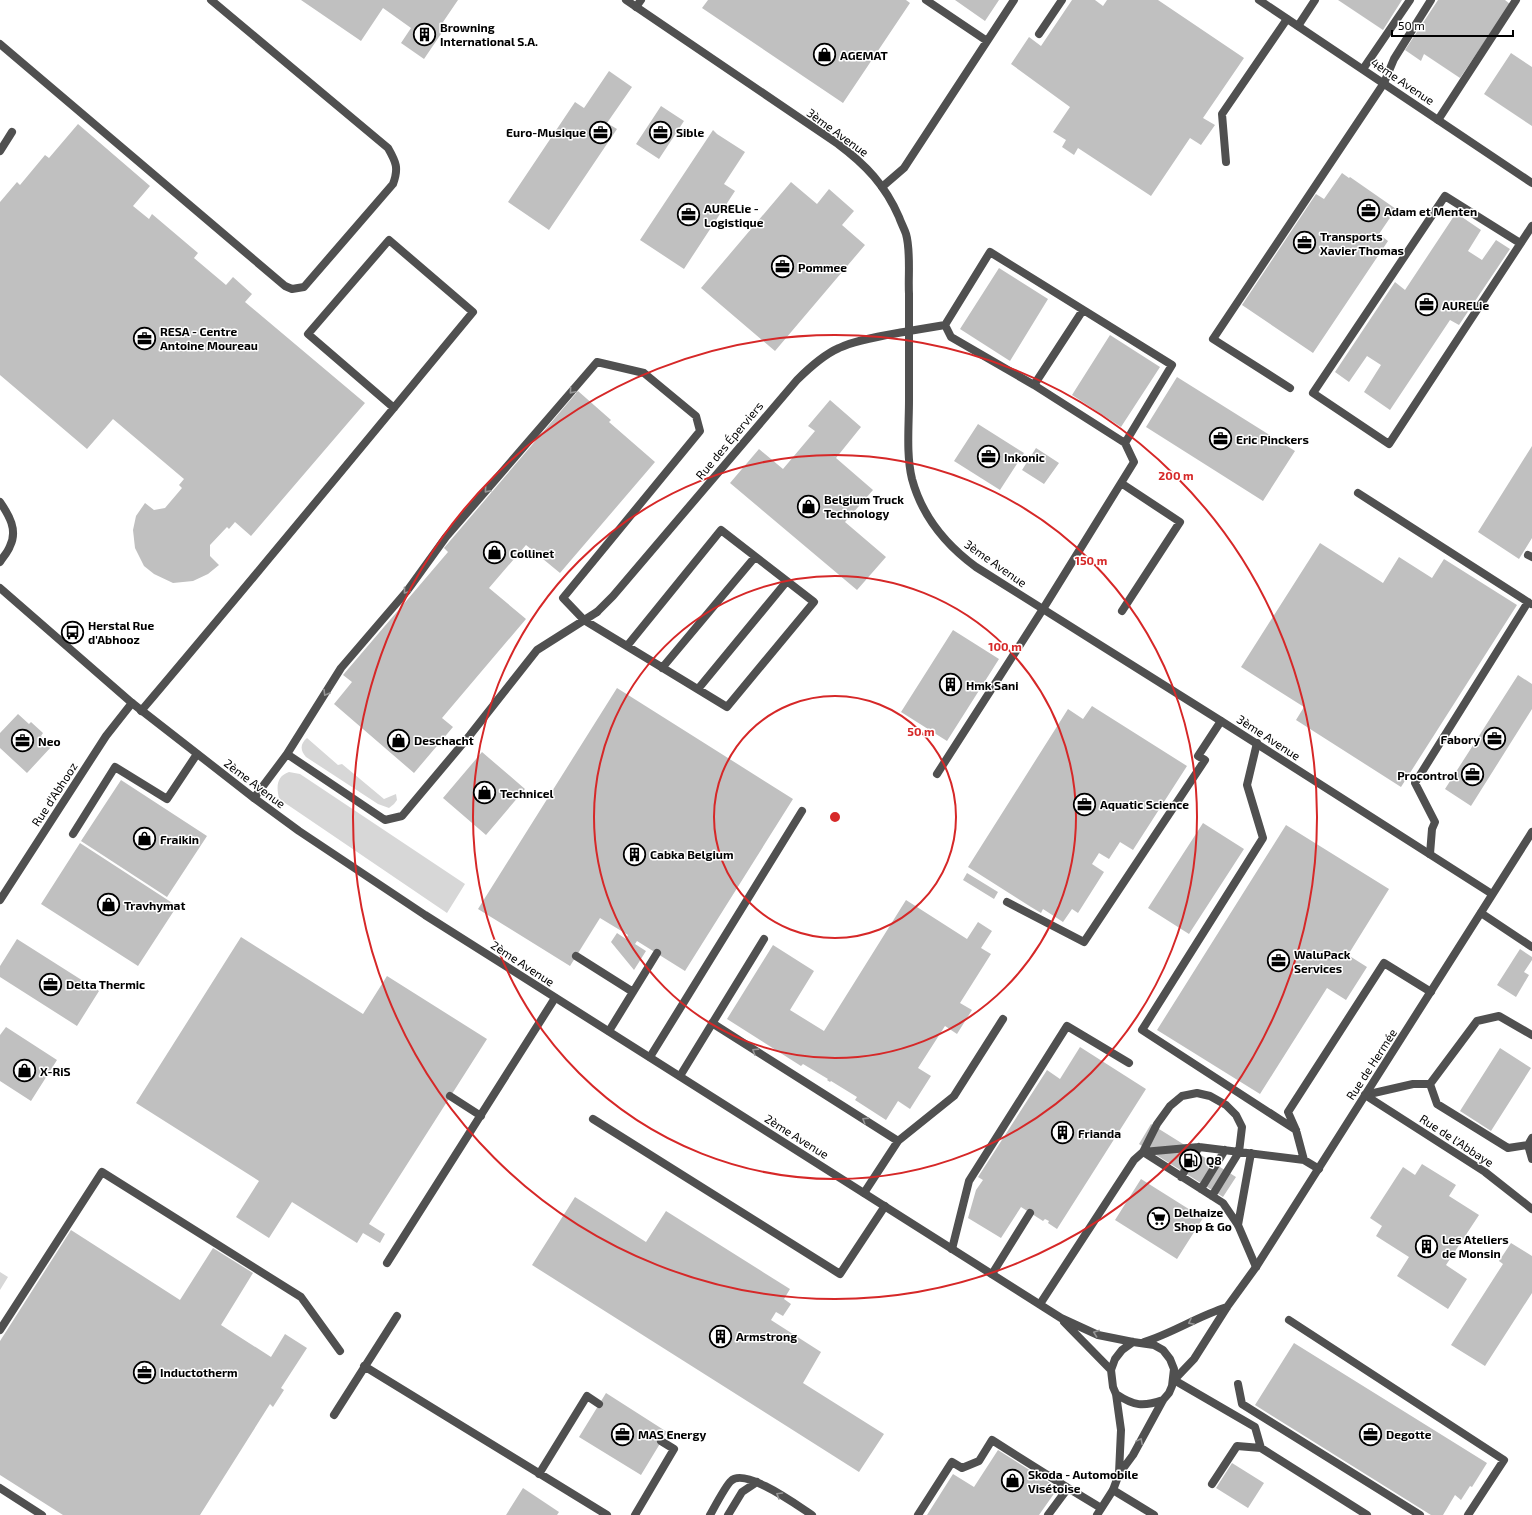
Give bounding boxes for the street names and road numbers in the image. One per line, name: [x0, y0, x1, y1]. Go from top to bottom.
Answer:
street label: 4ème Avenue: [1369, 55, 1437, 107]
street label: 3ème Avenue: [804, 105, 872, 159]
street label: Rue des Éperviers: [692, 398, 766, 482]
street label: 3ème Avenue: [962, 536, 1030, 590]
street label: 3ème Avenue: [1235, 711, 1303, 763]
street label: 2ème Avenue: [222, 756, 288, 810]
street label: Rue d'Abhooz: [28, 759, 80, 829]
street label: 2ème Avenue: [489, 937, 557, 989]
street label: Rue de Hermée: [1343, 1026, 1399, 1102]
street label: 2ème Avenue: [762, 1111, 832, 1161]
street label: Rue de l'Abbaye: [1417, 1111, 1497, 1169]

